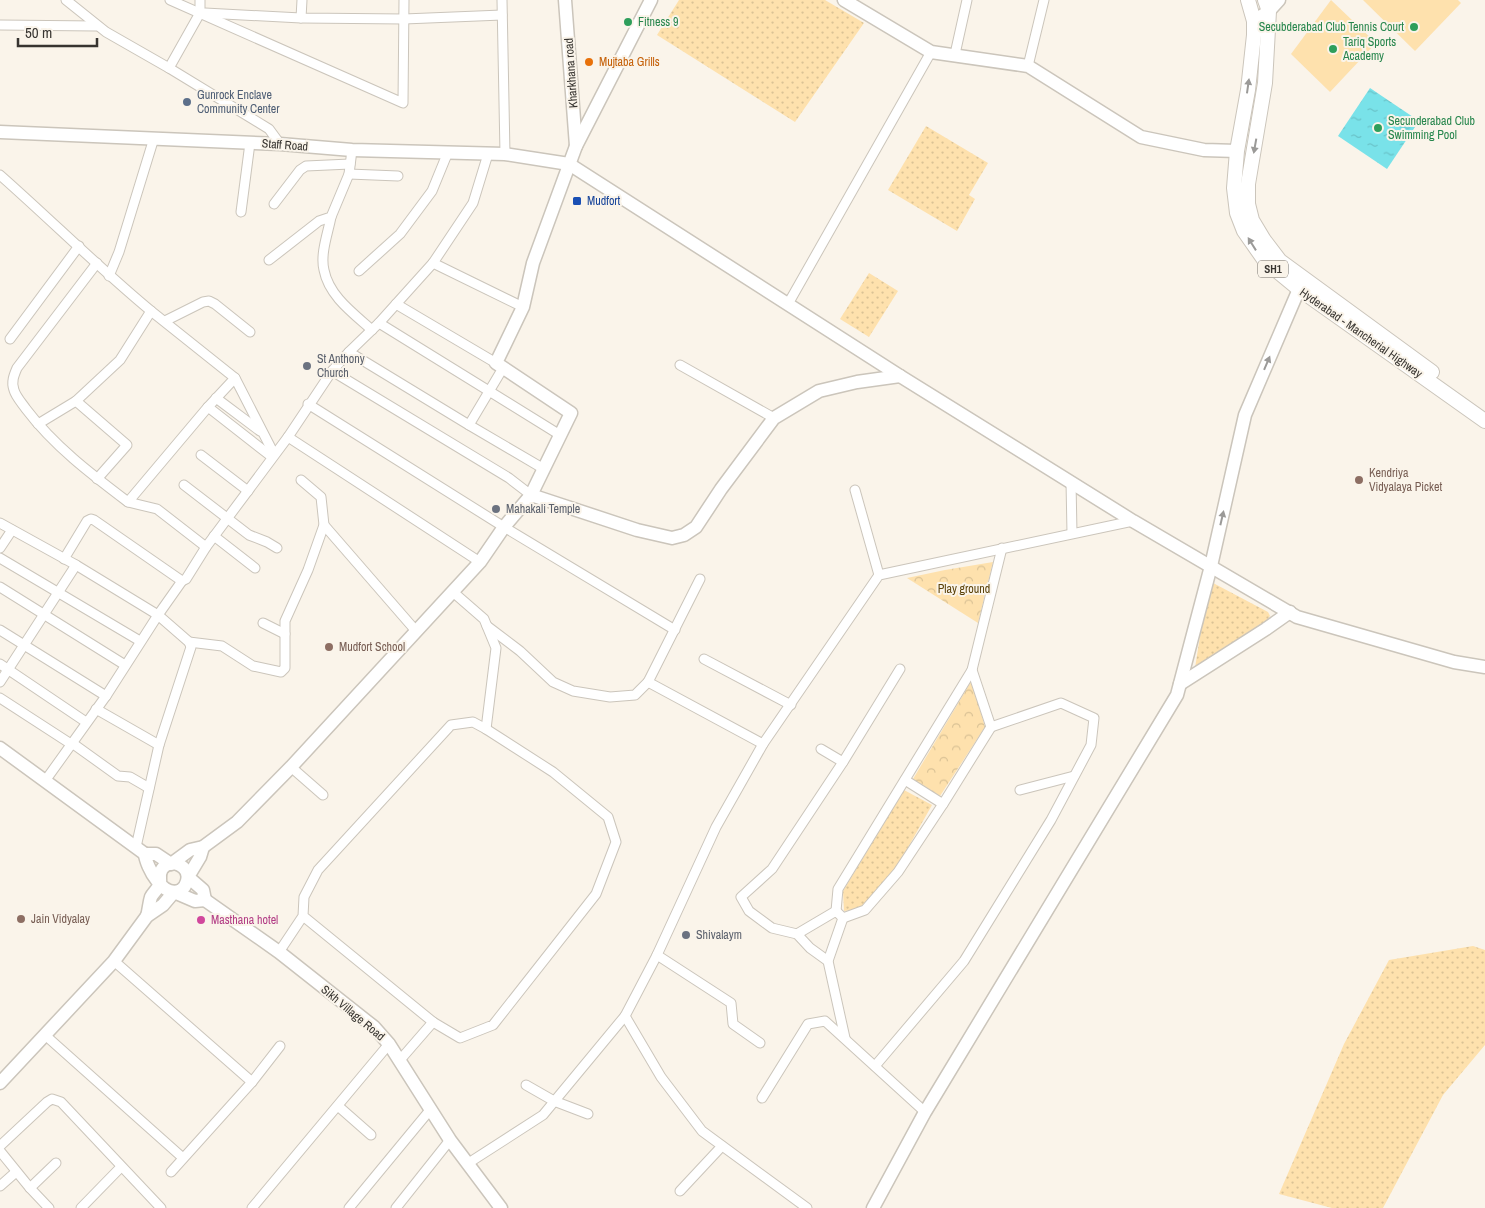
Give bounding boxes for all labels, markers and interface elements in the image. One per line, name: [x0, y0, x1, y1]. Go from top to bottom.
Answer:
place label: Fitness 9: [638, 14, 678, 30]
scale bar: [18, 15, 96, 47]
marker: Fitness 9: [622, 16, 634, 28]
place label: Secubderabad Club Tennis Court: [1259, 19, 1404, 35]
marker: Secubderabad Club Tennis Court: [1408, 21, 1420, 33]
text: 50 m: [25, 22, 52, 43]
place label: Tariq Sports Academy: [1342, 34, 1396, 64]
street label: Kharkhana road: [561, 38, 581, 108]
marker: Tariq Sports Academy: [1327, 43, 1339, 55]
place label: Mujtaba Grills: [599, 54, 660, 70]
marker: Mujtaba Grills: [583, 56, 595, 68]
one-way arrow: [1244, 78, 1252, 94]
place label: Gunrock Enclave Community Center: [197, 87, 280, 117]
marker: Gunrock Enclave Community Center: [181, 96, 193, 108]
place label: Secunderabad Club Swimming Pool: [1388, 113, 1475, 143]
marker: Secunderabad Club Swimming Pool: [1372, 122, 1384, 134]
street label: Staff Road: [261, 135, 309, 155]
one-way arrow: [1250, 139, 1258, 155]
place label: Mudfort: [587, 193, 621, 209]
marker: Mudfort: [571, 195, 583, 207]
one-way arrow: [1248, 237, 1257, 250]
road number: SH1: [1258, 260, 1288, 278]
street label: Hyderabad - Mancherial Highway: [1296, 284, 1426, 382]
place label: St Anthony Church: [317, 351, 365, 381]
one-way arrow: [1264, 356, 1272, 370]
marker: St Anthony Church: [301, 360, 313, 372]
place label: Kendriya Vidyalaya Picket: [1369, 465, 1442, 495]
marker: Kendriya Vidyalaya Picket: [1353, 474, 1365, 486]
place label: Mahakali Temple: [506, 501, 580, 517]
marker: Mahakali Temple: [490, 503, 502, 515]
one-way arrow: [1218, 510, 1226, 526]
park label: Play ground: [938, 581, 990, 597]
place label: Mudfort School: [339, 639, 405, 655]
marker: Mudfort School: [323, 641, 335, 653]
place label: Jain Vidyalay: [31, 911, 90, 927]
place label: Masthana hotel: [211, 912, 278, 928]
marker: Jain Vidyalay: [15, 913, 27, 925]
marker: Masthana hotel: [195, 914, 207, 926]
place label: Shivalaym: [696, 927, 742, 943]
marker: Shivalaym: [680, 929, 692, 941]
street label: Sikh Village Road: [318, 982, 388, 1044]

